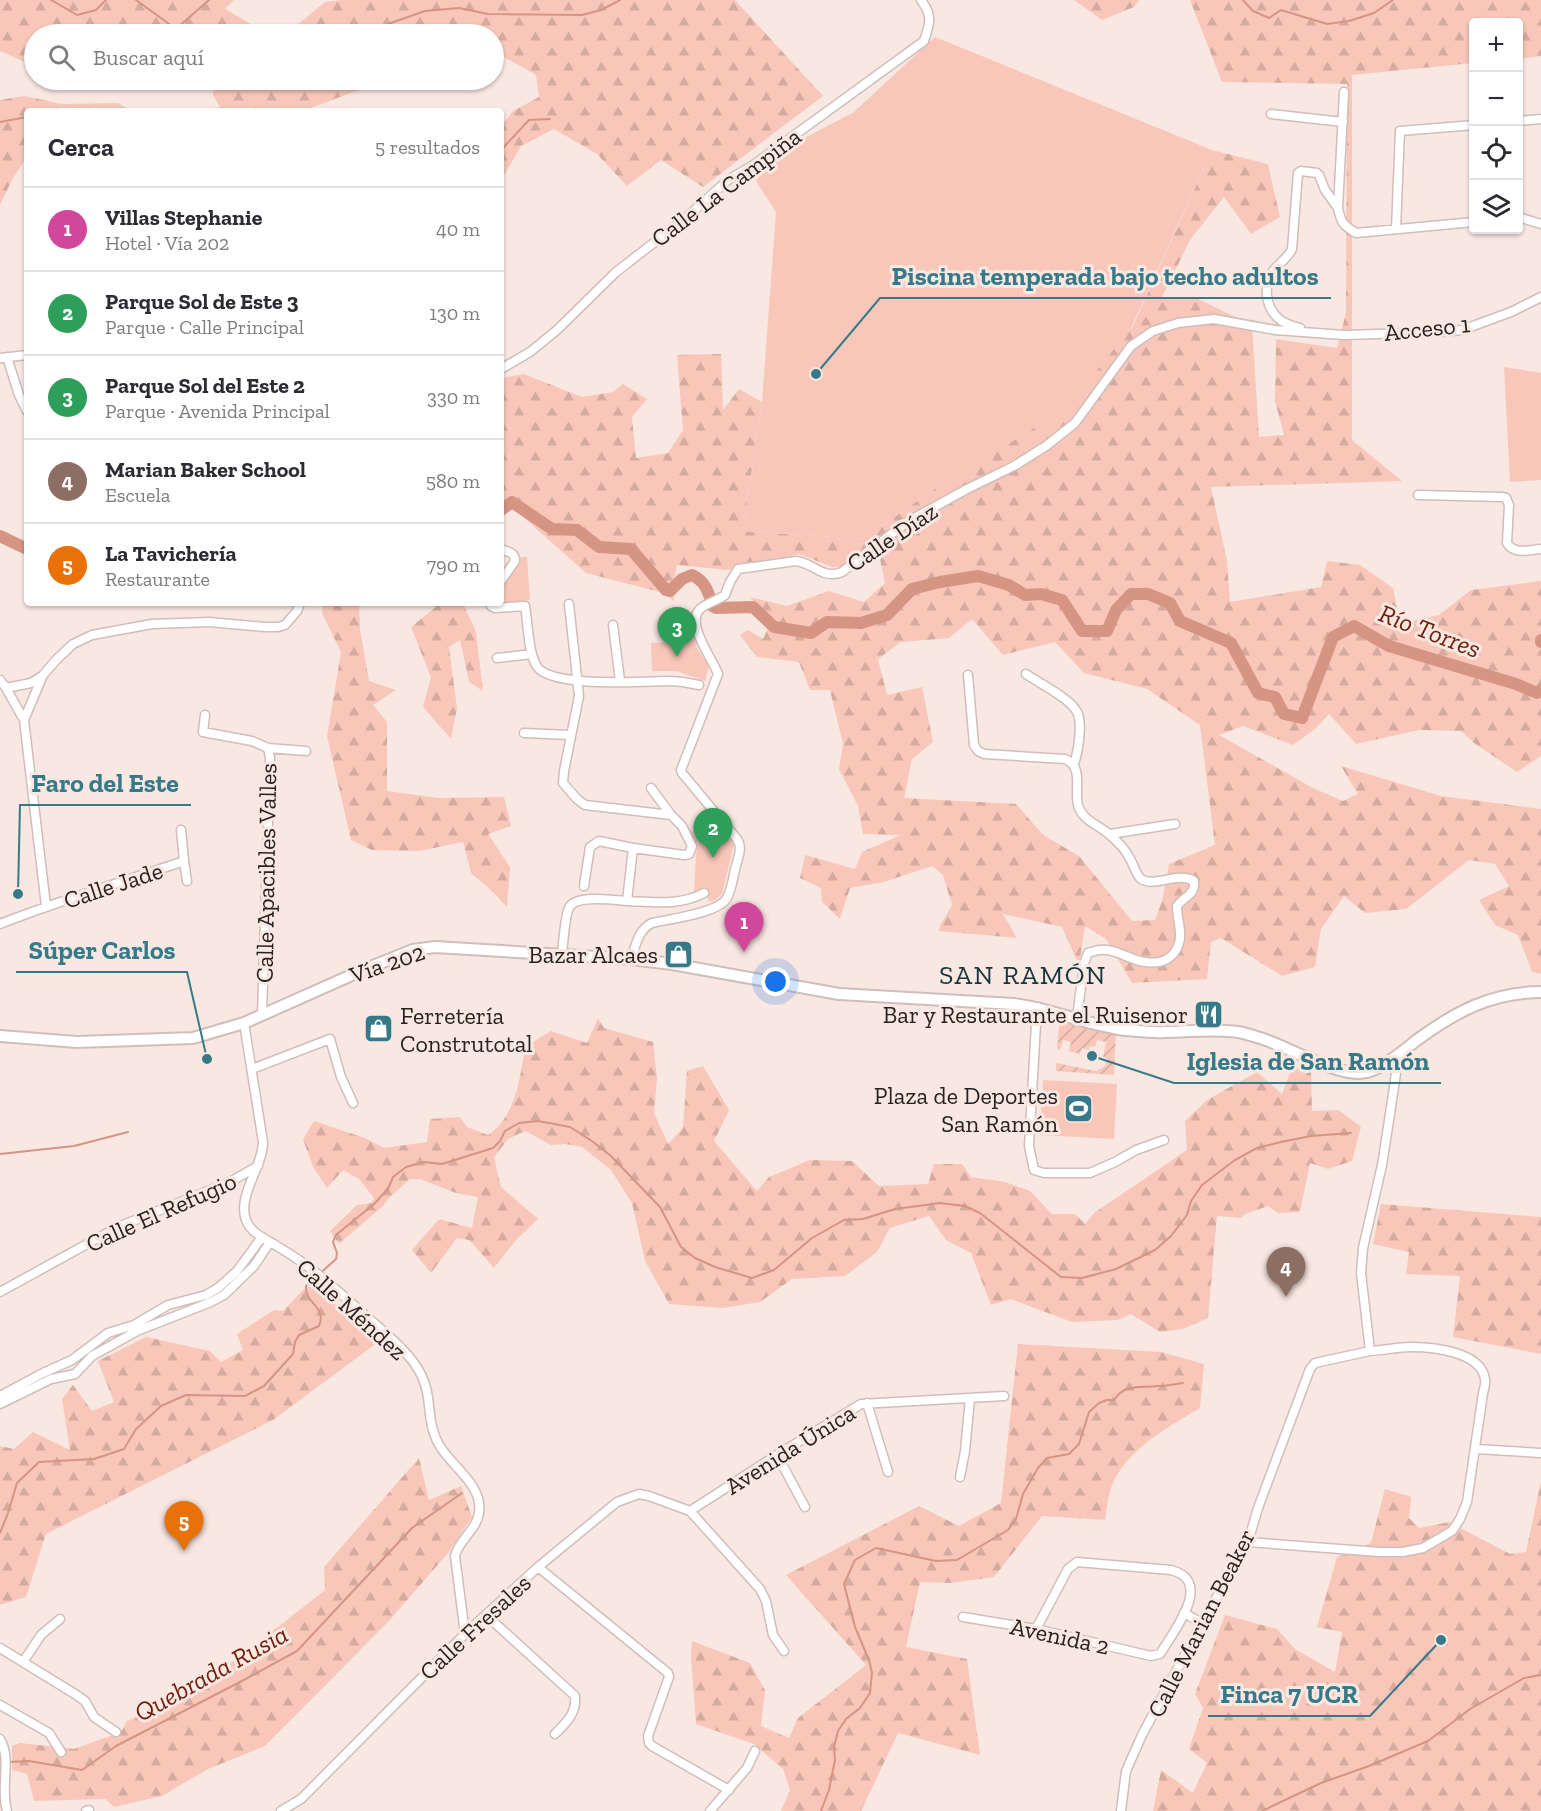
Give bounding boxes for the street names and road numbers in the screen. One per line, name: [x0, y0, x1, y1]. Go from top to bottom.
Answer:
street label: Calle La Campiña: [645, 121, 807, 253]
street label: Acceso 1: [1383, 309, 1471, 347]
street label: Calle Díaz: [841, 496, 943, 578]
street label: Calle Apacibles Valles: [250, 763, 282, 983]
street label: Calle Jade: [60, 855, 166, 915]
street label: Vía 202: [345, 937, 428, 990]
street label: Calle El Refugio: [81, 1166, 241, 1258]
street label: Calle Méndez: [291, 1252, 413, 1366]
street label: Avenida Única: [720, 1397, 861, 1501]
street label: Calle Marian Beaker: [1141, 1524, 1261, 1722]
street label: Calle Fresales: [413, 1568, 537, 1686]
street label: Avenida 2: [1008, 1611, 1112, 1661]

